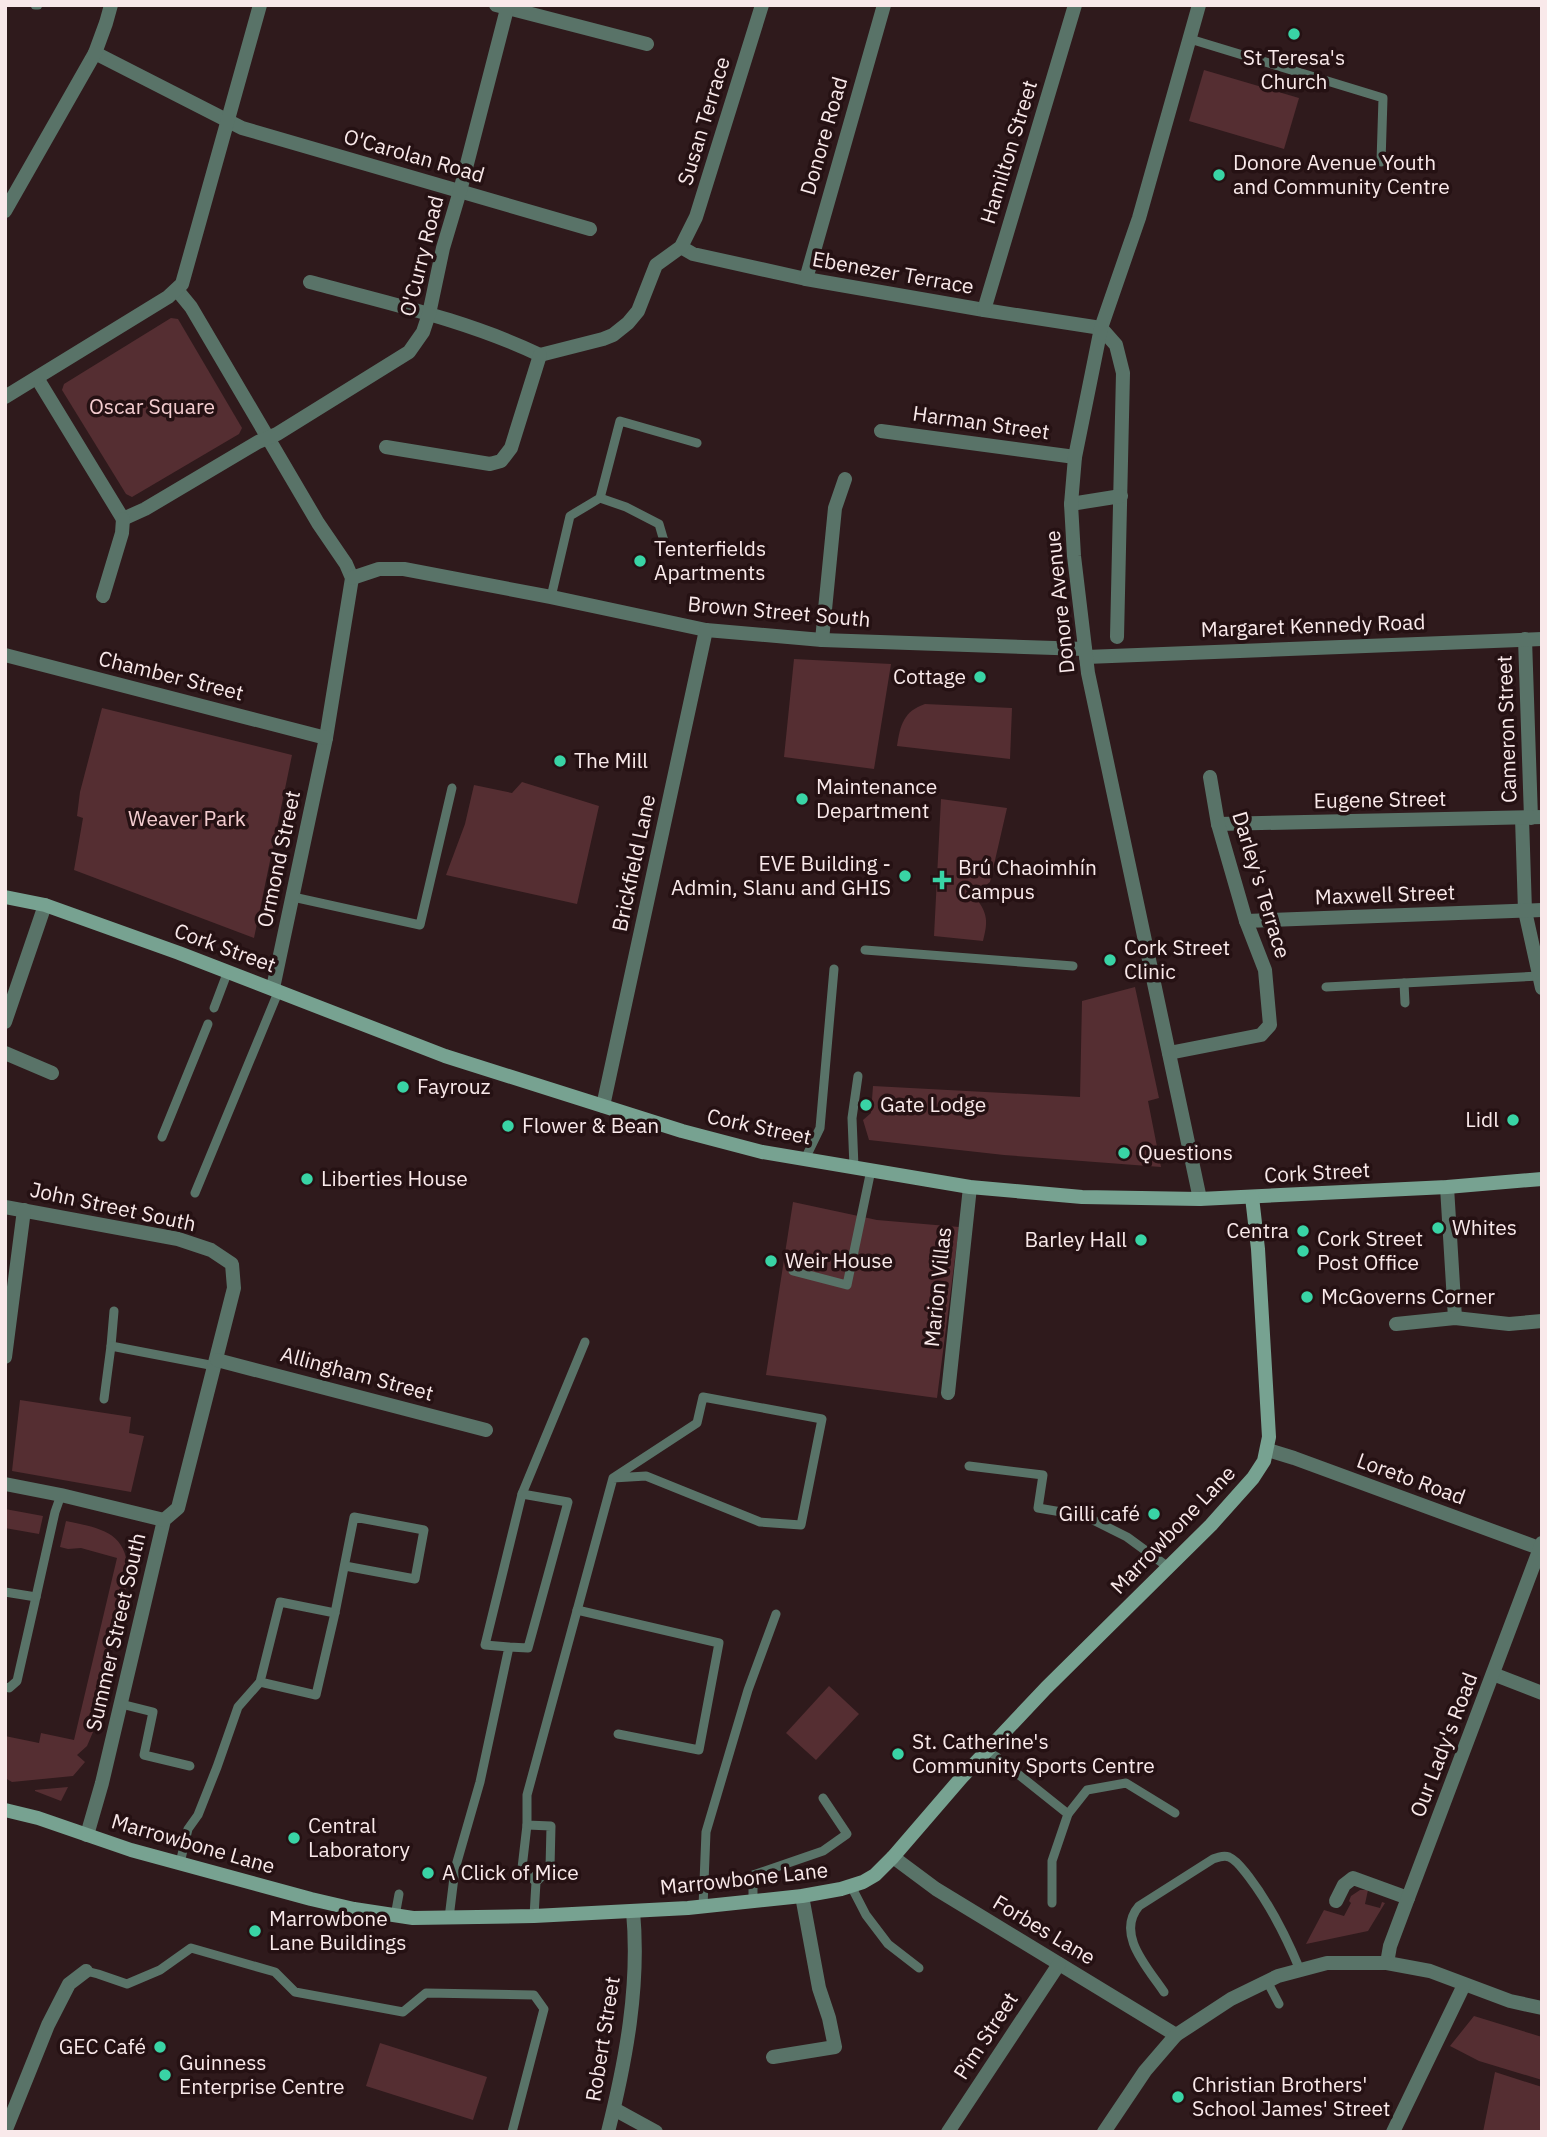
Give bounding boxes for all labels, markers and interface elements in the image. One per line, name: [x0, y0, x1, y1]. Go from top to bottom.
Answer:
marker: St Teresa's Church: [1286, 26, 1302, 42]
place label: St Teresa's Church: [1243, 43, 1345, 95]
street label: Susan Terrace: [670, 53, 736, 188]
street label: Donore Road: [793, 73, 853, 198]
street label: Hamilton Street: [973, 76, 1043, 227]
street label: O'Carolan Road: [341, 122, 488, 189]
place label: Donore Avenue Youth and Community Centre: [1233, 148, 1450, 200]
marker: Donore Avenue Youth and Community Centre: [1211, 167, 1227, 183]
street label: O'Curry Road: [392, 192, 450, 319]
street label: Ebenezer Terrace: [810, 244, 976, 300]
park label: Oscar Square: [89, 392, 215, 420]
street label: Harman Street: [911, 399, 1051, 445]
street label: Donore Avenue: [1038, 529, 1080, 675]
place label: Tenterfields Apartments: [654, 534, 766, 586]
marker: Tenterfields Apartments: [632, 553, 648, 569]
street label: Brown Street South: [686, 589, 872, 633]
street label: Margaret Kennedy Road: [1200, 607, 1426, 643]
street label: Chamber Street: [96, 643, 247, 707]
street label: Cameron Street: [1489, 655, 1523, 803]
place label: Cottage: [893, 662, 966, 690]
marker: Cottage: [972, 669, 988, 685]
place label: The Mill: [574, 746, 648, 774]
marker: The Mill: [552, 753, 568, 769]
place label: Maintenance Department: [816, 772, 937, 824]
street label: Eugene Street: [1313, 784, 1447, 814]
street label: Ormond Street: [250, 788, 306, 930]
marker: Maintenance Department: [794, 791, 810, 807]
street label: Brickfield Lane: [605, 792, 661, 934]
park label: Weaver Park: [128, 804, 246, 832]
street label: Darley's Terrace: [1226, 808, 1298, 961]
place label: EVE Building - Admin, Slanu and GHIS: [671, 849, 891, 901]
place label: Brú Chaoimhín Campus: [958, 853, 1097, 905]
marker: EVE Building - Admin, Slanu and GHIS: [897, 868, 913, 884]
marker: Brú Chaoimhín Campus: [932, 870, 952, 890]
street label: Maxwell Street: [1314, 878, 1456, 910]
street label: Cork Street: [171, 916, 280, 978]
place label: Cork Street Clinic: [1124, 933, 1230, 985]
marker: Cork Street Clinic: [1102, 952, 1118, 968]
place label: Fayrouz: [417, 1072, 491, 1100]
marker: Fayrouz: [395, 1079, 411, 1095]
place label: Gate Lodge: [880, 1090, 986, 1118]
marker: Gate Lodge: [858, 1097, 874, 1113]
street label: Cork Street: [704, 1101, 814, 1151]
place label: Lidl: [1465, 1105, 1499, 1133]
place label: Flower & Bean: [522, 1111, 659, 1139]
marker: Lidl: [1505, 1112, 1521, 1128]
marker: Flower & Bean: [500, 1118, 516, 1134]
place label: Questions: [1138, 1138, 1233, 1166]
marker: Questions: [1116, 1145, 1132, 1161]
street label: Cork Street: [1263, 1155, 1371, 1189]
place label: Liberties House: [321, 1164, 468, 1192]
marker: Liberties House: [299, 1171, 315, 1187]
street label: John Street South: [28, 1175, 199, 1237]
place label: Whites: [1452, 1213, 1517, 1241]
place label: Centra: [1226, 1216, 1289, 1244]
marker: Whites: [1430, 1220, 1446, 1236]
marker: Centra: [1295, 1223, 1311, 1239]
place label: Cork Street Post Office: [1317, 1224, 1423, 1276]
street label: Marion Villas: [917, 1225, 957, 1348]
place label: Barley Hall: [1024, 1225, 1127, 1253]
marker: Barley Hall: [1133, 1232, 1149, 1248]
marker: Cork Street Post Office: [1295, 1243, 1311, 1259]
place label: Weir House: [785, 1246, 893, 1274]
marker: Weir House: [763, 1253, 779, 1269]
place label: McGoverns Corner: [1321, 1282, 1495, 1310]
marker: McGoverns Corner: [1299, 1289, 1315, 1305]
street label: Allingham Street: [278, 1339, 437, 1407]
street label: Loreto Road: [1353, 1445, 1469, 1511]
street label: Marrowbone Lane: [1104, 1459, 1241, 1600]
place label: Gilli café: [1059, 1499, 1140, 1527]
marker: Gilli café: [1146, 1506, 1162, 1522]
street label: Summer Street South: [79, 1530, 151, 1734]
street label: Our Lady's Road: [1403, 1668, 1484, 1821]
place label: St. Catherine's Community Sports Centre: [912, 1727, 1155, 1779]
marker: St. Catherine's Community Sports Centre: [890, 1746, 906, 1762]
street label: Marrowbone Lane: [108, 1806, 278, 1880]
place label: Central Laboratory: [308, 1811, 410, 1863]
marker: Central Laboratory: [286, 1830, 302, 1846]
street label: Marrowbone Lane: [658, 1855, 829, 1901]
place label: A Click of Mice: [442, 1858, 579, 1886]
marker: A Click of Mice: [420, 1865, 436, 1881]
street label: Forbes Lane: [988, 1888, 1101, 1971]
place label: Marrowbone Lane Buildings: [269, 1904, 406, 1956]
marker: Marrowbone Lane Buildings: [247, 1923, 263, 1939]
street label: Robert Street: [578, 1974, 626, 2103]
street label: Pim Street: [946, 1986, 1024, 2085]
place label: GEC Café: [59, 2032, 146, 2060]
marker: GEC Café: [152, 2039, 168, 2055]
place label: Guinness Enterprise Centre: [179, 2048, 345, 2100]
marker: Guinness Enterprise Centre: [157, 2067, 173, 2083]
place label: Christian Brothers' School James' Street: [1192, 2070, 1390, 2122]
marker: Christian Brothers' School James' Street: [1170, 2089, 1186, 2105]

